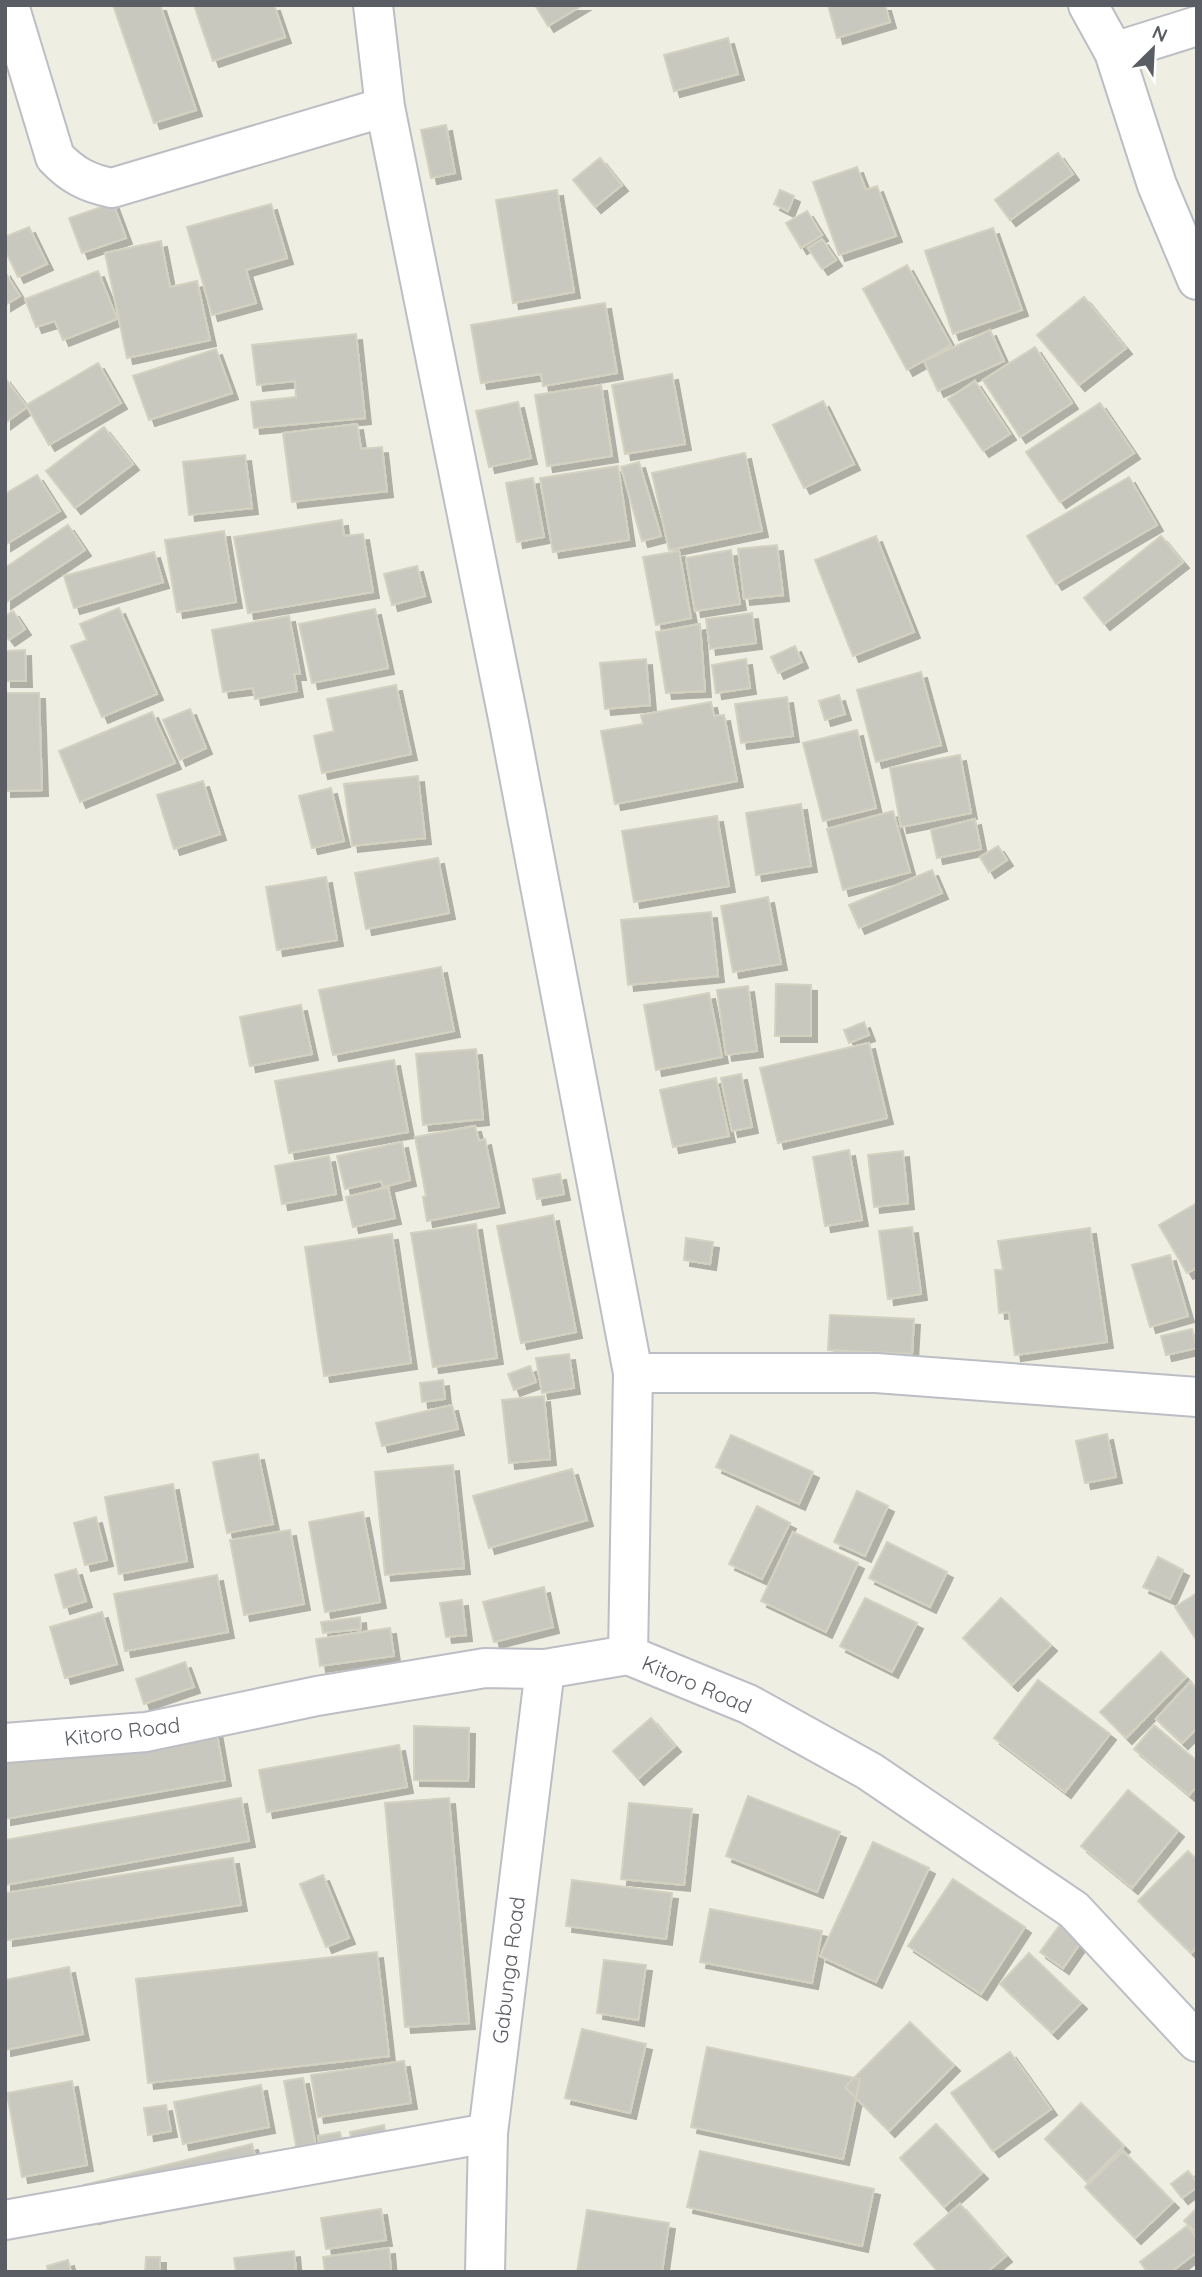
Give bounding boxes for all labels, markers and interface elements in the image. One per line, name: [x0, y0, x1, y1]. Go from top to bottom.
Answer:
north arrow: [1118, 14, 1188, 84]
text: N: [1149, 20, 1171, 47]
street label: Kitoro Road: [638, 1649, 756, 1719]
street label: Kitoro Road: [63, 1711, 181, 1751]
street label: Gabunga Road: [486, 1895, 530, 2045]

